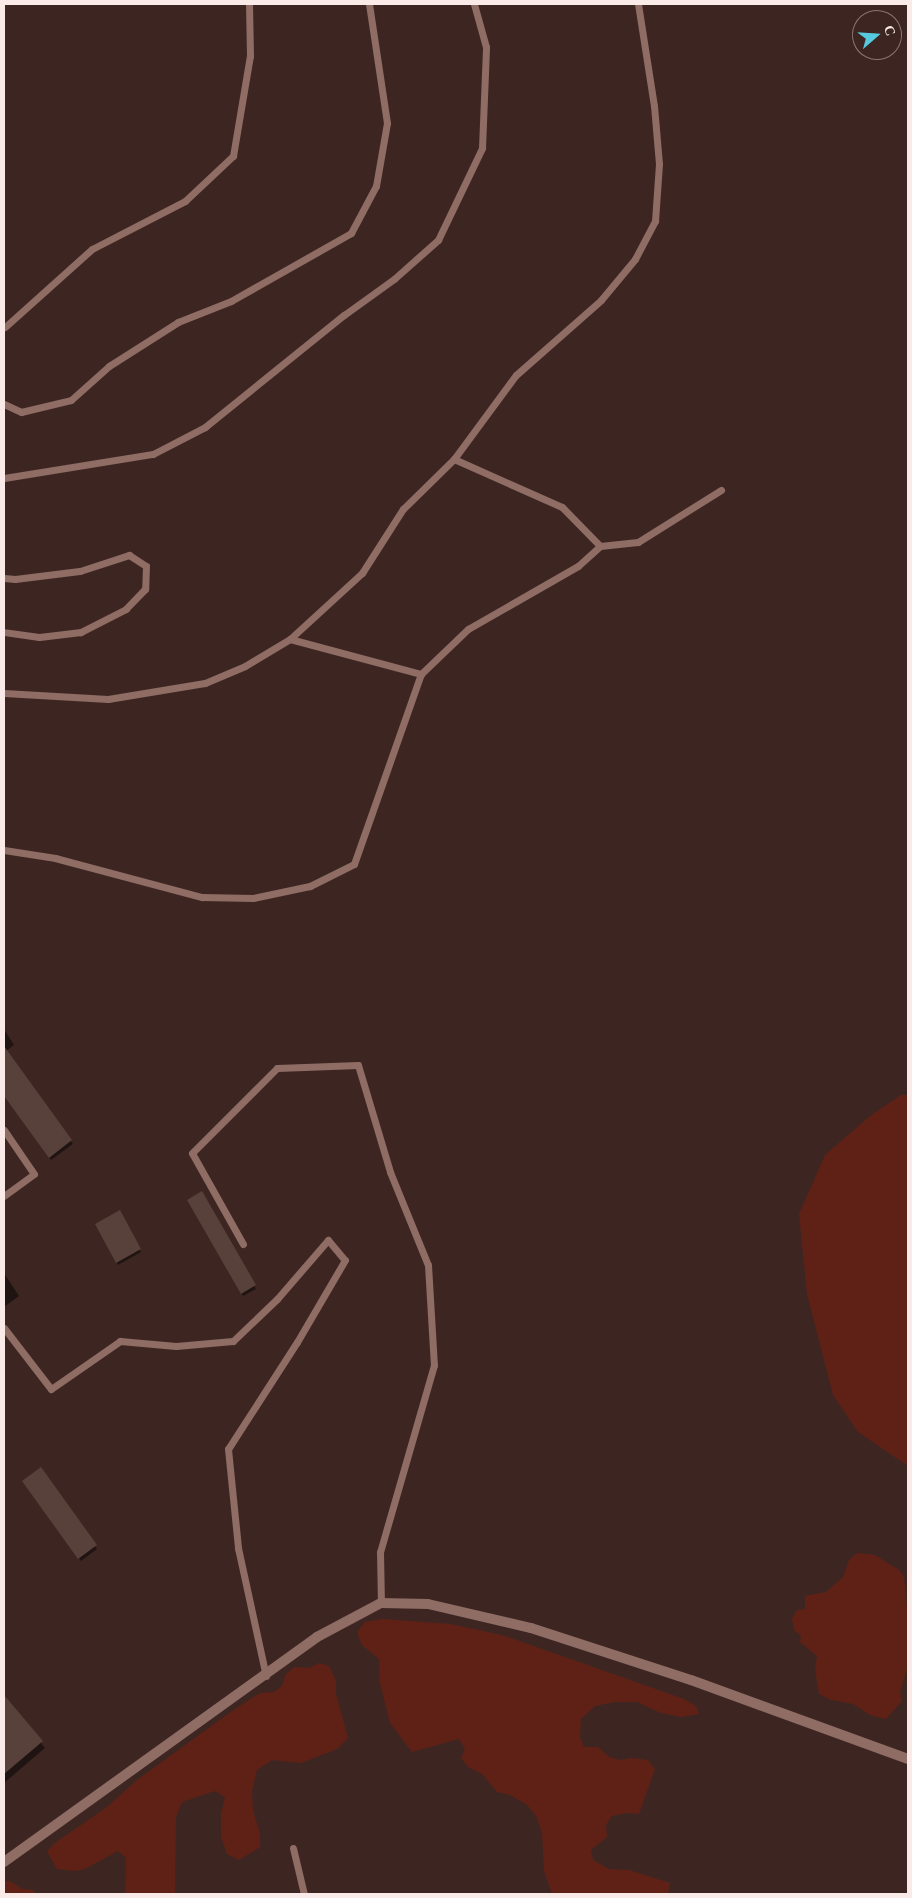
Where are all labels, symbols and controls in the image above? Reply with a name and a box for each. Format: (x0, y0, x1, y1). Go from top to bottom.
north arrow (852, 10, 902, 60)
text: С (881, 23, 899, 38)

